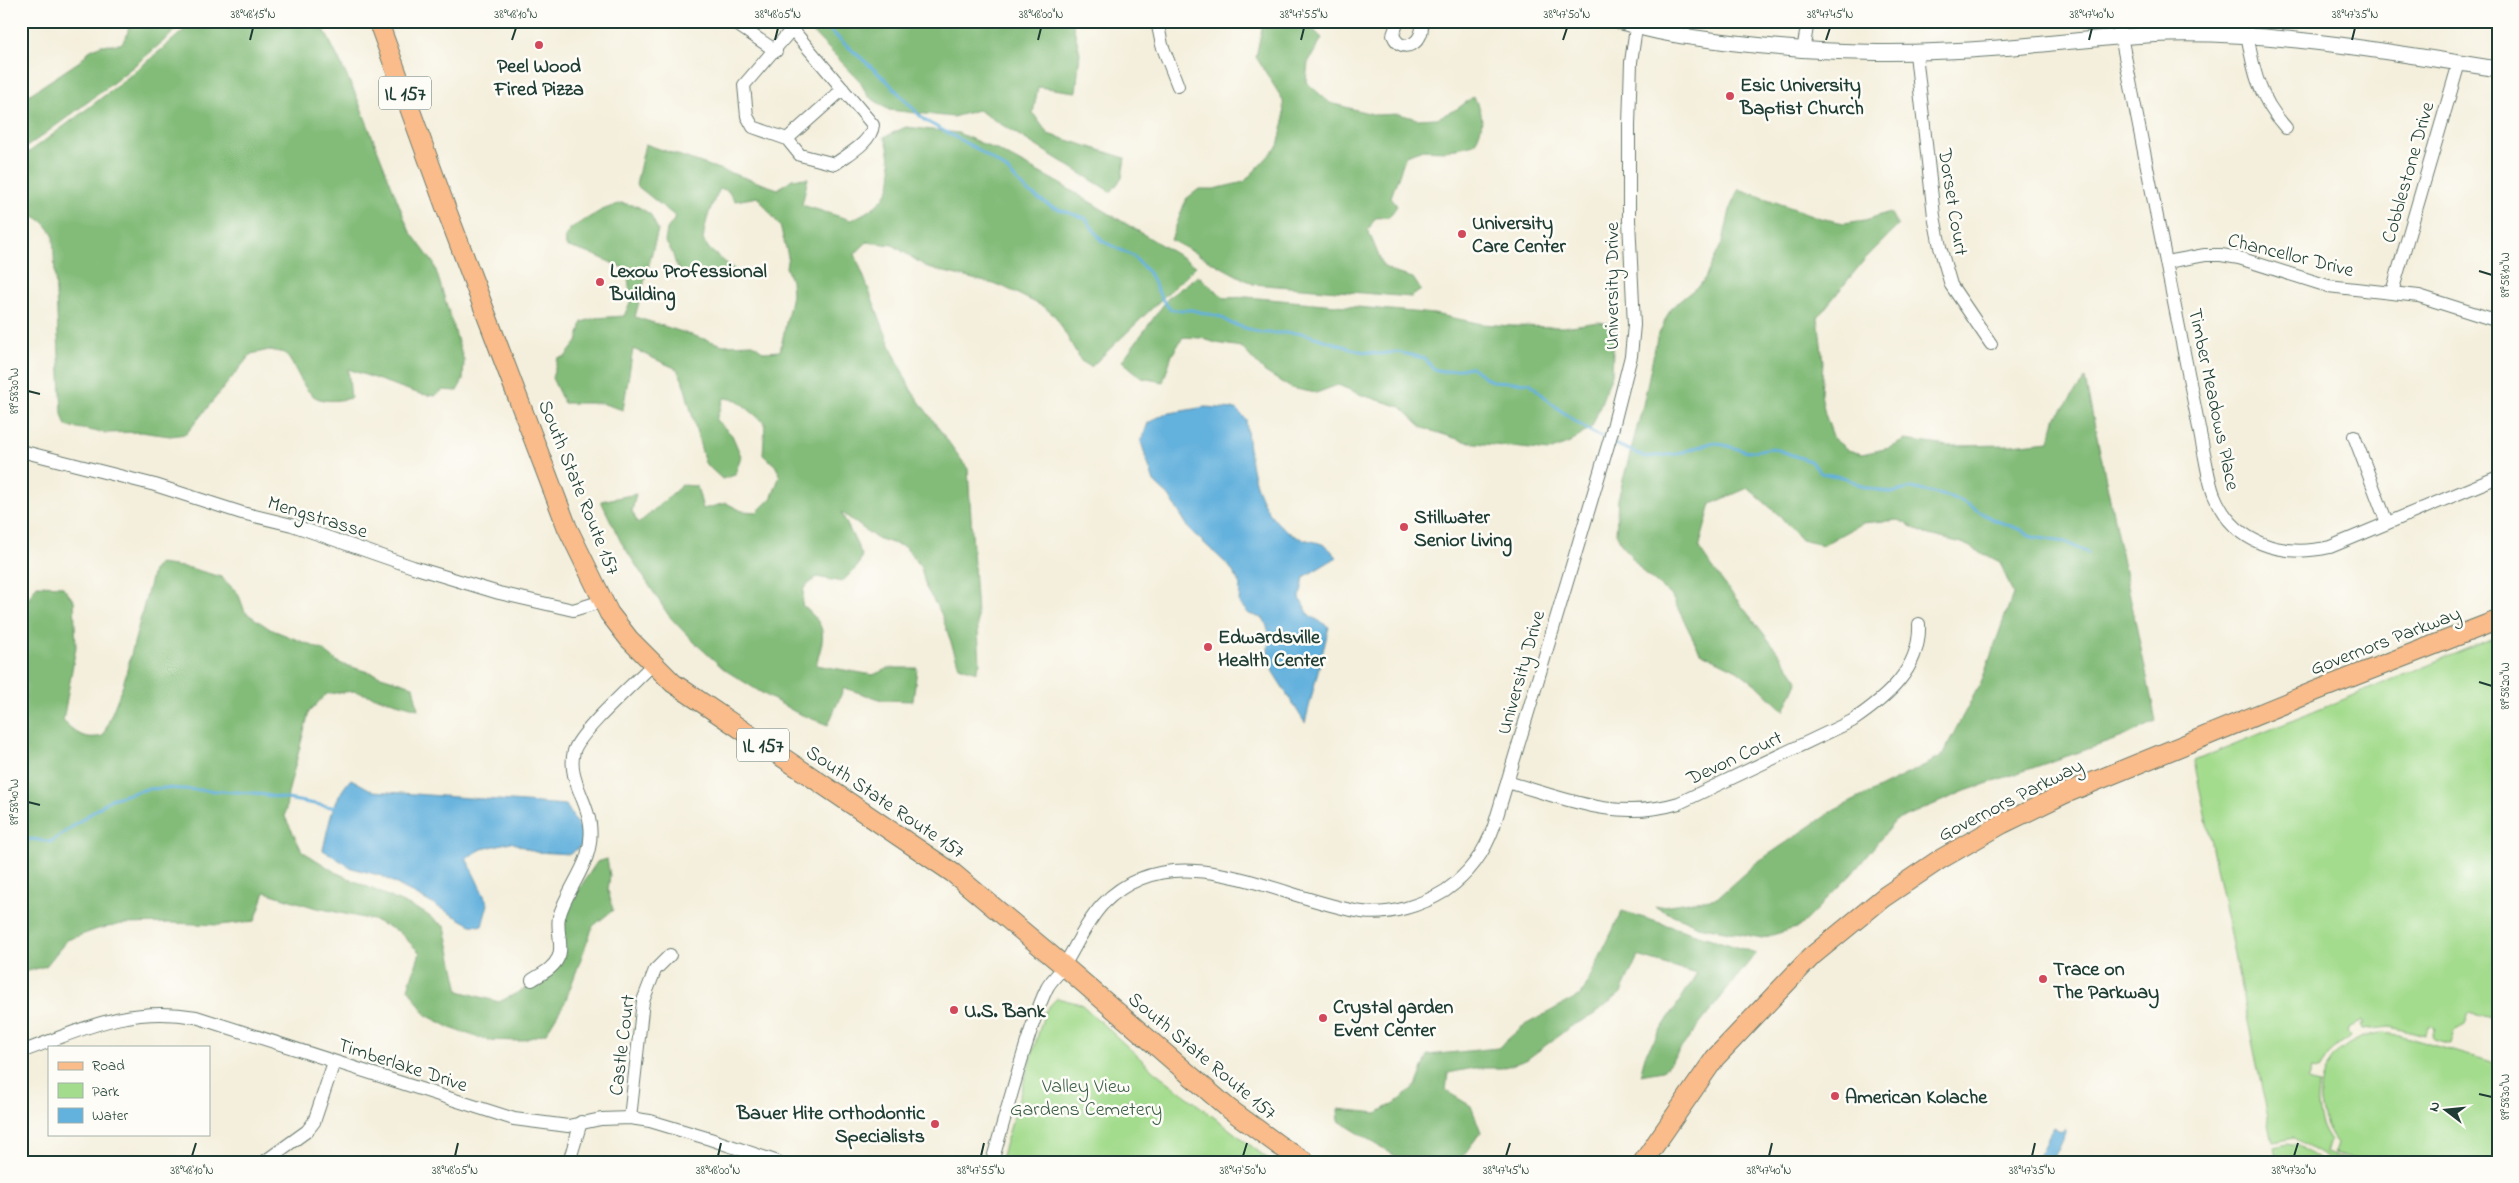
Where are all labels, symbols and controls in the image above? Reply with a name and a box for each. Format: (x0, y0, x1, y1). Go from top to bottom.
text: 38°48'15"N (231, 6, 275, 24)
text: 38°48'10"N (494, 6, 538, 24)
text: 38°48'05"N (755, 6, 801, 24)
text: 38°48'00"N (1019, 6, 1063, 24)
text: 38°47'55"N (1280, 6, 1328, 24)
text: 38°47'50"N (1544, 6, 1590, 24)
text: 38°47'45"N (1807, 6, 1853, 24)
text: 38°47'40"N (2070, 6, 2114, 24)
text: 38°47'35"N (2332, 6, 2378, 24)
marker: Peel Wood Fired Pizza (533, 39, 545, 51)
place label: Peel Wood Fired Pizza (493, 53, 584, 105)
place label: Esic University Baptist Church (1739, 72, 1864, 124)
road number: IL 157 (379, 76, 431, 110)
marker: Esic University Baptist Church (1724, 90, 1736, 102)
street label: Cobblestone Drive (2375, 99, 2443, 247)
street label: Dorset Court (1929, 146, 1974, 258)
place label: University Care Center (1472, 210, 1566, 262)
street label: University Drive (1599, 222, 1628, 350)
street label: Chancellor Drive (2224, 227, 2357, 286)
marker: University Care Center (1456, 228, 1468, 240)
text: 89°58'10"W (2497, 252, 2515, 298)
place label: Lexow Professional Building (609, 258, 767, 311)
marker: Lexow Professional Building (594, 276, 606, 288)
street label: Timber Meadows Place (2179, 306, 2246, 493)
text: 89°58'30"W (6, 368, 24, 414)
street label: South State Route 157 (529, 396, 626, 580)
street label: Mengstrasse (263, 489, 371, 548)
place label: Stillwater Senior Living (1414, 504, 1512, 557)
marker: Stillwater Senior Living (1398, 521, 1410, 533)
street label: Governors Parkway (2306, 600, 2465, 684)
street label: University Drive (1491, 607, 1554, 738)
place label: Edwardsville Health Center (1218, 624, 1326, 676)
marker: Edwardsville Health Center (1202, 641, 1214, 653)
text: 89°58'20"W (2497, 662, 2515, 710)
street label: Devon Court (1682, 724, 1788, 794)
road number: IL 157 (737, 728, 789, 762)
street label: South State Route 157 (799, 739, 970, 867)
street label: Governors Parkway (1934, 752, 2089, 850)
text: 89°58'40"W (6, 779, 24, 825)
place label: Trace on The Parkway (2053, 956, 2159, 1009)
marker: Trace on The Parkway (2037, 973, 2049, 985)
street label: South State Route 157 (1121, 986, 1282, 1128)
street label: Castle Court (603, 993, 644, 1098)
place label: Crystal garden Event Center (1333, 994, 1454, 1046)
place label: U.S. Bank (964, 998, 1047, 1027)
marker: U.S. Bank (948, 1004, 960, 1016)
marker: Crystal garden Event Center (1317, 1012, 1329, 1024)
street label: Timberlake Drive (334, 1032, 471, 1101)
legend (48, 1046, 210, 1136)
text: Road (92, 1055, 125, 1077)
park label: Valley View Gardens Cemetery (1010, 1073, 1162, 1125)
text: 89°58'30"W (2497, 1074, 2515, 1120)
text: Park (92, 1081, 120, 1103)
place label: American Kolache (1845, 1084, 1988, 1113)
north arrow (2422, 1086, 2472, 1136)
marker: American Kolache (1829, 1090, 1841, 1102)
text: N (2424, 1099, 2446, 1114)
place label: Bauer Hite Orthodontic Specialists (736, 1100, 926, 1152)
text: Water (92, 1105, 128, 1127)
marker: Bauer Hite Orthodontic Specialists (929, 1118, 941, 1130)
text: 38°48'10"N (170, 1162, 214, 1180)
text: 38°48'05"N (432, 1162, 478, 1180)
text: 38°48'00"N (696, 1162, 740, 1180)
text: 38°47'55"N (957, 1162, 1005, 1180)
text: 38°47'50"N (1220, 1162, 1266, 1180)
text: 38°47'45"N (1483, 1162, 1529, 1180)
text: 38°47'40"N (1747, 1162, 1791, 1180)
text: 38°47'35"N (2009, 1162, 2055, 1180)
text: 38°47'30"N (2272, 1162, 2316, 1180)

